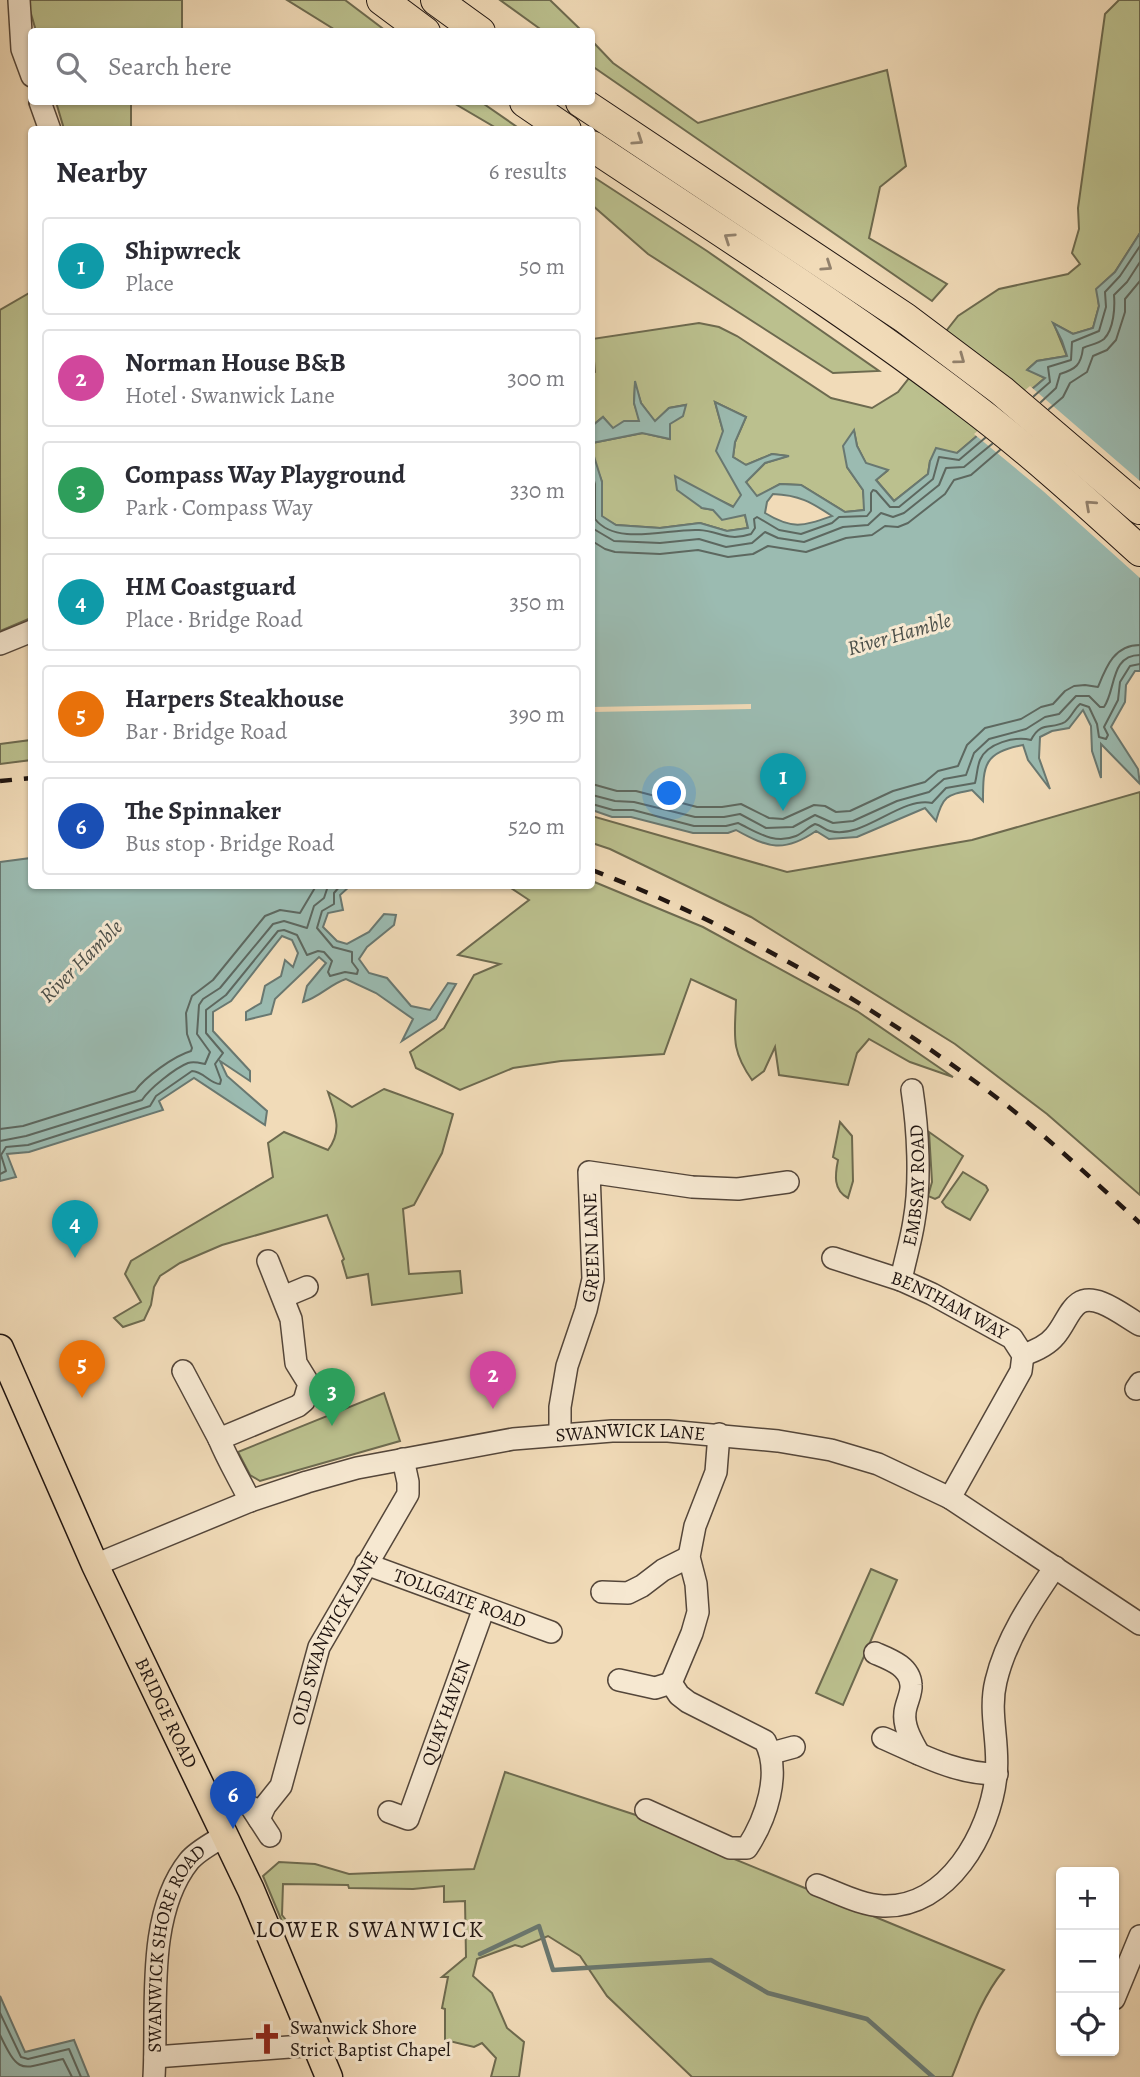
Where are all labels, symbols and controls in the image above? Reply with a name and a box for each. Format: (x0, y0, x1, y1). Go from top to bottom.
search box (28, 28, 595, 105)
icon: search (52, 48, 90, 86)
text: Search here (108, 49, 232, 84)
one-way arrow (630, 132, 643, 144)
text: Nearby (56, 152, 147, 192)
text: 6 results (489, 156, 567, 187)
text: Shipwreck (125, 233, 240, 268)
one-way arrow (724, 233, 737, 246)
text: 1 (77, 251, 85, 282)
text: 50 m (519, 251, 565, 282)
one-way arrow (819, 258, 832, 271)
text: Place (125, 268, 174, 299)
text: Norman House B&B (125, 345, 346, 380)
one-way arrow (952, 351, 965, 363)
text: 2 (75, 363, 87, 394)
text: 300 m (507, 363, 565, 394)
text: Hotel · Swanwick Lane (125, 380, 335, 411)
text: Compass Way Playground (125, 457, 406, 492)
text: 3 (76, 475, 86, 506)
text: 330 m (510, 475, 565, 506)
text: Park · Compass Way (125, 492, 312, 523)
one-way arrow (1085, 501, 1098, 513)
text: HM Coastguard (125, 569, 296, 604)
text: 4 (76, 587, 86, 618)
text: 350 m (510, 587, 565, 618)
text: Place · Bridge Road (125, 604, 303, 635)
water label: River Hamble (844, 606, 955, 662)
text: Harpers Steakhouse (125, 681, 344, 716)
text: 5 (76, 699, 86, 730)
text: 390 m (509, 699, 565, 730)
text: Bar · Bridge Road (125, 716, 287, 747)
pin: 1 (760, 753, 806, 811)
your location (652, 776, 686, 810)
text: The Spinnaker (125, 793, 281, 828)
text: 6 (76, 811, 86, 842)
text: 520 m (508, 811, 565, 842)
text: Bus stop · Bridge Road (125, 828, 334, 859)
water label: River Hamble (33, 913, 129, 1009)
street label: EMBSAY ROAD (896, 1124, 931, 1249)
street label: GREEN LANE (575, 1192, 606, 1305)
pin: 4 (52, 1200, 98, 1258)
street label: BENTHAM WAY (888, 1265, 1013, 1347)
pin: 5 (59, 1340, 105, 1398)
pin: 2 (470, 1351, 516, 1409)
pin: 3 (309, 1368, 355, 1426)
street label: SWANWICK LANE (554, 1418, 706, 1449)
street label: OLD SWANWICK LANE (285, 1546, 385, 1728)
street label: TOLLGATE ROAD (390, 1562, 530, 1635)
street label: BRIDGE ROAD (128, 1653, 204, 1773)
street label: QUAY HAVEN (415, 1656, 477, 1770)
pin: 6 (210, 1771, 256, 1829)
street label: SWANWICK SHORE ROAD (142, 1838, 211, 2053)
map controls (1056, 1867, 1119, 2056)
button: + (1056, 1867, 1119, 1930)
district label: LOWER SWANWICK (255, 1914, 485, 1945)
button: − (1056, 1930, 1119, 1993)
button: locate (1056, 1993, 1119, 2056)
place label: Swanwick Shore Strict Baptist Chapel (290, 2015, 451, 2063)
church icon: Swanwick Shore Strict Baptist Chapel (250, 2022, 284, 2056)

